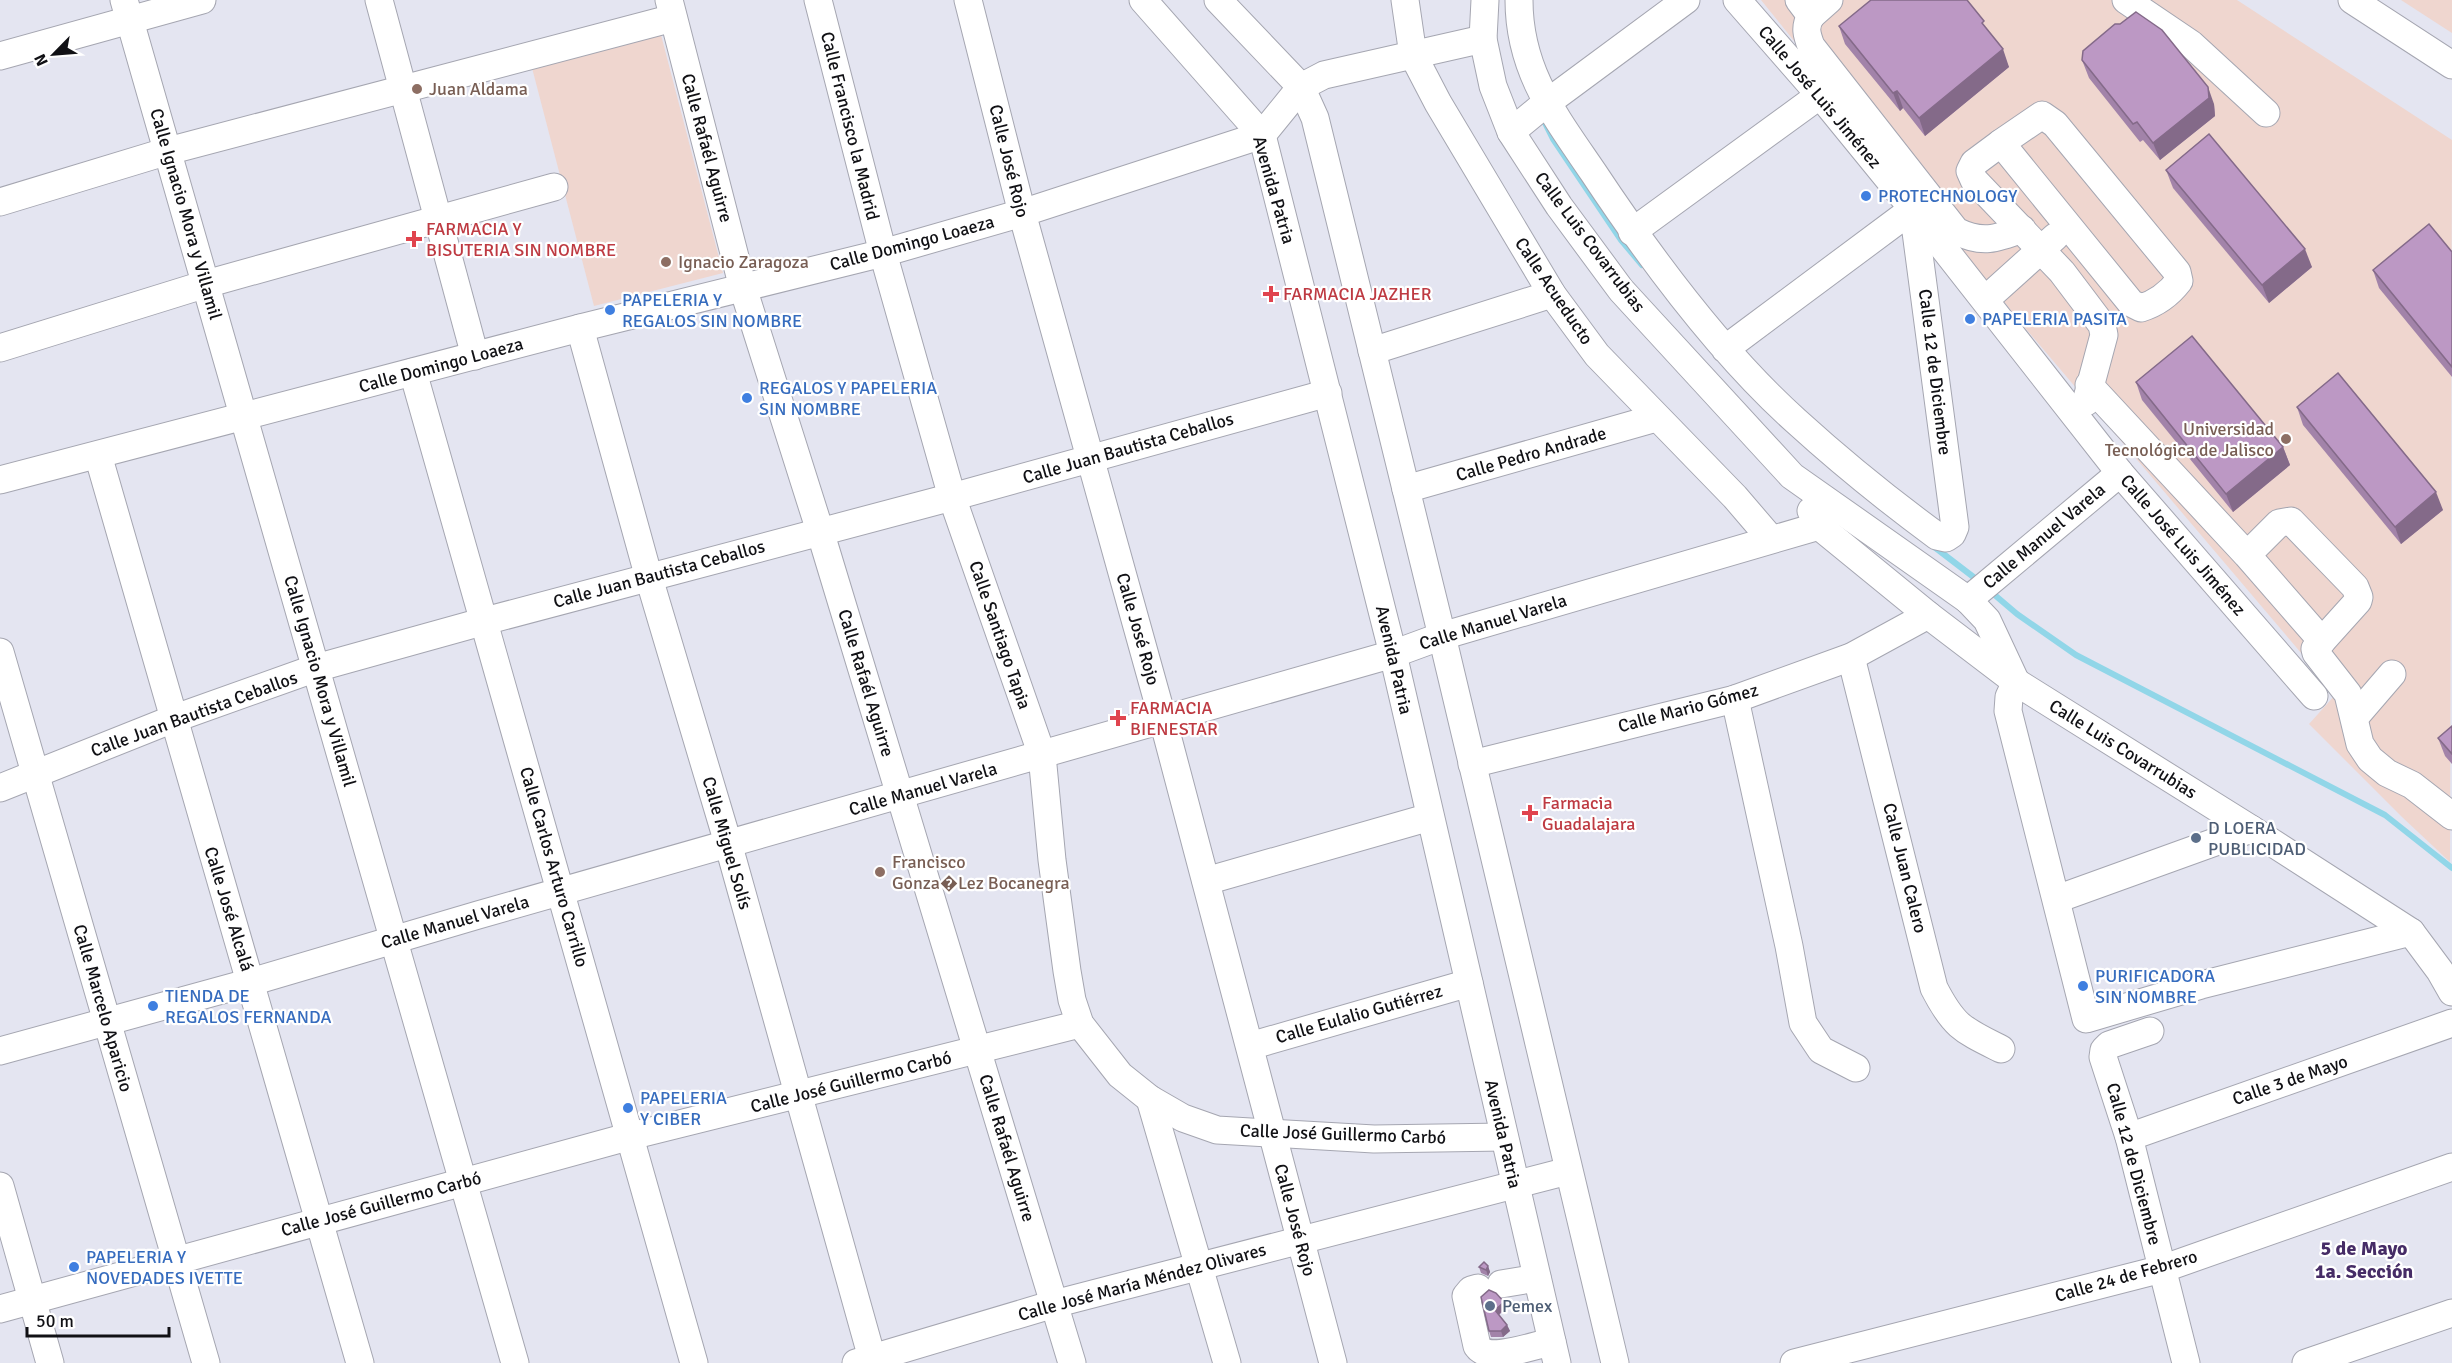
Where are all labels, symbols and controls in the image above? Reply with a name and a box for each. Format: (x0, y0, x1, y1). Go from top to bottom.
street label: Calle José Luis Jiménez (1754, 21, 1886, 173)
north arrow (24, 24, 84, 84)
street label: Calle Francisco la Madrid (816, 29, 884, 223)
text: N (30, 51, 53, 69)
street label: Calle Rafaél Aguirre (677, 71, 737, 225)
place label: Juan Aldama (429, 78, 528, 100)
marker: Juan Aldama (410, 82, 424, 96)
street label: Calle José Rojo (984, 102, 1034, 220)
street label: Calle Ignacio Mora y Villamil (145, 106, 227, 322)
street label: Avenida Patria (1248, 134, 1300, 246)
street label: Calle Luis Covarrubias (1530, 167, 1650, 317)
place label: PROTECHNOLOGY (1878, 185, 2017, 207)
marker: PROTECHNOLOGY (1859, 189, 1873, 203)
street label: Calle Domingo Loaeza (827, 210, 997, 276)
place label: FARMACIA Y BISUTERIA SIN NOMBRE (426, 218, 616, 261)
marker: FARMACIA Y BISUTERIA SIN NOMBRE (407, 232, 421, 246)
street label: Calle Acueducto (1510, 233, 1598, 349)
place label: Ignacio Zaragoza (678, 251, 809, 273)
marker: Ignacio Zaragoza (659, 255, 673, 269)
place label: FARMACIA JAZHER (1283, 283, 1432, 305)
marker: FARMACIA JAZHER (1264, 287, 1278, 301)
street label: Calle 12 de Diciembre (1914, 288, 1956, 456)
place label: PAPELERIA Y REGALOS SIN NOMBRE (622, 289, 802, 332)
marker: PAPELERIA Y REGALOS SIN NOMBRE (603, 303, 617, 317)
place label: PAPELERIA PASITA (1982, 308, 2127, 330)
marker: PAPELERIA PASITA (1963, 312, 1977, 326)
street label: Calle Domingo Loaeza (356, 332, 526, 398)
place label: REGALOS Y PAPELERIA SIN NOMBRE (759, 377, 937, 420)
marker: REGALOS Y PAPELERIA SIN NOMBRE (740, 391, 754, 405)
street label: Calle Juan Bautista Ceballos (1020, 407, 1236, 489)
place label: Universidad Tecnológica de Jalisco (2105, 418, 2274, 461)
street label: Calle Pedro Andrade (1453, 422, 1609, 486)
marker: Universidad Tecnológica de Jalisco (2279, 432, 2293, 446)
street label: Calle José Luis Jiménez (2116, 470, 2250, 620)
street label: Calle Manuel Varela (1978, 478, 2110, 594)
street label: Calle Juan Bautista Ceballos (551, 535, 767, 613)
street label: Calle Santiago Tapia (964, 558, 1036, 712)
street label: Calle José Rojo (1111, 570, 1165, 688)
street label: Calle Ignacio Mora y Villamil (279, 573, 361, 789)
street label: Calle Manuel Varela (1417, 589, 1569, 655)
street label: Avenida Patria (1371, 603, 1417, 717)
street label: Calle Rafaél Aguirre (833, 607, 899, 759)
street label: Calle Juan Bautista Ceballos (88, 666, 300, 762)
street label: Calle Mario Gómez (1616, 679, 1760, 737)
street label: Calle Luis Covarrubias (2045, 695, 2201, 803)
place label: FARMACIA BIENESTAR (1130, 697, 1218, 740)
marker: FARMACIA BIENESTAR (1111, 711, 1125, 725)
street label: Calle Manuel Varela (846, 757, 1000, 821)
street label: Calle Carlos Arturo Carrillo (515, 764, 593, 970)
street label: Calle Miguel Solís (697, 774, 757, 912)
place label: Farmacia Guadalajara (1542, 792, 1635, 835)
street label: Calle Juan Calero (1878, 801, 1932, 935)
marker: Farmacia Guadalajara (1523, 806, 1537, 820)
place label: D LOERA PUBLICIDAD (2208, 817, 2306, 860)
marker: D LOERA PUBLICIDAD (2189, 831, 2203, 845)
street label: Calle José Alcalá (200, 844, 258, 974)
place label: Francisco Gonza�Lez Bocanegra (892, 851, 1070, 894)
marker: Francisco Gonza�Lez Bocanegra (873, 865, 887, 879)
street label: Calle Manuel Varela (378, 890, 532, 954)
street label: Calle Marcelo Aparicio (69, 922, 137, 1094)
place label: PURIFICADORA SIN NOMBRE (2095, 965, 2215, 1008)
marker: PURIFICADORA SIN NOMBRE (2076, 979, 2090, 993)
street label: Calle Eulalio Gutiérrez (1273, 980, 1445, 1048)
place label: TIENDA DE REGALOS FERNANDA (165, 985, 331, 1028)
marker: TIENDA DE REGALOS FERNANDA (146, 999, 160, 1013)
street label: Calle José Guillermo Carbó (748, 1046, 954, 1118)
street label: Calle 3 de Mayo (2230, 1050, 2350, 1110)
street label: Calle Rafaél Aguirre (974, 1072, 1040, 1224)
street label: Avenida Patria (1480, 1077, 1526, 1191)
street label: Calle 12 de Diciembre (2102, 1080, 2166, 1248)
place label: PAPELERIA Y CIBER (640, 1087, 727, 1130)
marker: PAPELERIA Y CIBER (621, 1101, 635, 1115)
street label: Calle José Guillermo Carbó (1239, 1119, 1447, 1149)
street label: Calle José Rojo (1269, 1161, 1321, 1279)
street label: Calle José Guillermo Carbó (278, 1167, 484, 1241)
district label: 5 de Mayo 1a. Sección (2315, 1236, 2413, 1284)
street label: Calle José María Méndez Olivares (1016, 1238, 1269, 1326)
street label: Calle 24 de Febrero (2052, 1245, 2200, 1307)
place label: PAPELERIA Y NOVEDADES IVETTE (86, 1246, 243, 1289)
marker: PAPELERIA Y NOVEDADES IVETTE (67, 1260, 81, 1274)
place label: Pemex (1502, 1295, 1553, 1317)
marker: Pemex (1483, 1299, 1497, 1313)
scale bar (27, 1300, 170, 1338)
text: 50 m (36, 1310, 74, 1332)

